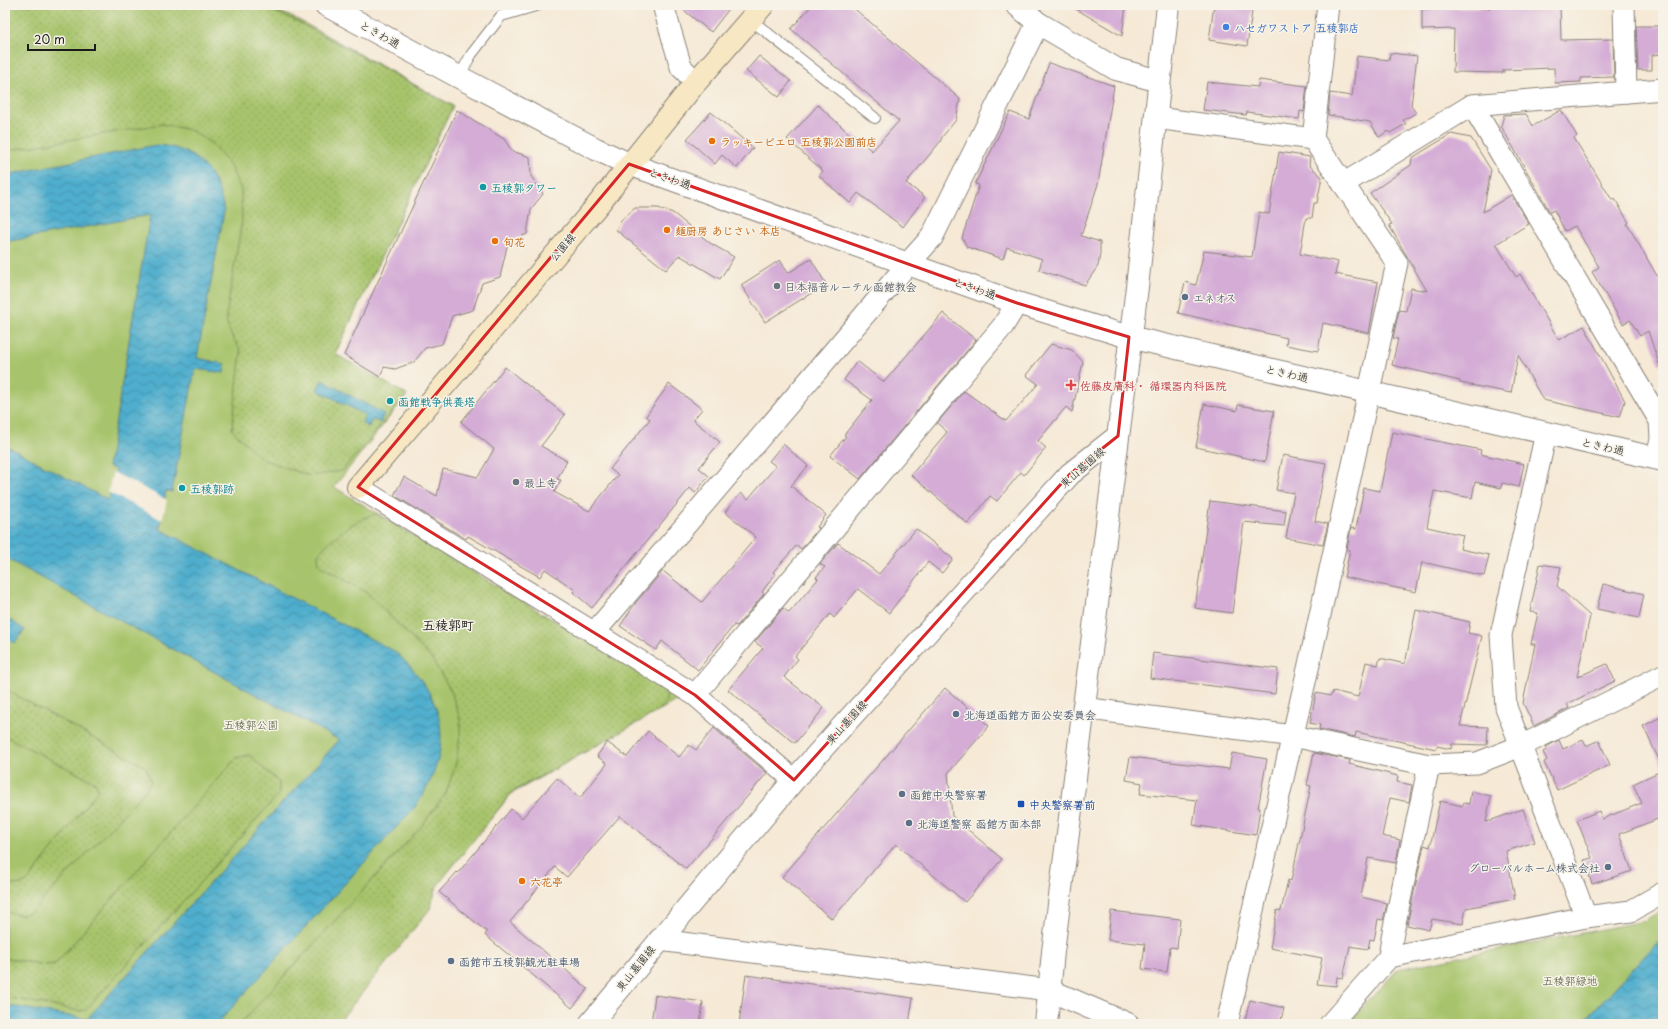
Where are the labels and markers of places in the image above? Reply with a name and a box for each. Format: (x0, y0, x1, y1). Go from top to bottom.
place label: ハセガワストア 五稜郭店 (1234, 19, 1359, 36)
marker: ハセガワストア 五稜郭店 (1221, 22, 1231, 32)
place label: ラッキーピエロ 五稜郭公園前店 (720, 133, 877, 150)
marker: ラッキーピエロ 五稜郭公園前店 (707, 136, 717, 146)
place label: 五稜郭タワー (491, 179, 557, 196)
marker: 五稜郭タワー (478, 182, 488, 192)
place label: 麺厨房 あじさい 本店 (675, 222, 781, 239)
marker: 麺厨房 あじさい 本店 (662, 225, 672, 235)
place label: 旬花 (503, 233, 525, 250)
marker: 旬花 (490, 236, 500, 246)
place label: 日本福音ルーテル函館教会 (785, 278, 917, 295)
marker: 日本福音ルーテル函館教会 (772, 281, 782, 291)
place label: エネオス (1193, 289, 1236, 306)
marker: エネオス (1180, 292, 1190, 302)
place label: 佐藤皮膚科・ 循環器内科医院 (1080, 377, 1227, 394)
marker: 佐藤皮膚科・ 循環器内科医院 (1065, 379, 1077, 391)
place label: 函館戦争供養塔 (398, 393, 475, 410)
marker: 函館戦争供養塔 (385, 396, 395, 406)
place label: 最上寺 (524, 474, 557, 491)
marker: 最上寺 (511, 477, 521, 487)
place label: 五稜郭跡 (190, 480, 234, 497)
marker: 五稜郭跡 (177, 483, 187, 493)
place label: 北海道函館方面公安委員会 (964, 706, 1096, 723)
marker: 北海道函館方面公安委員会 (951, 709, 961, 719)
place label: 函館中央警察署 (910, 786, 987, 803)
marker: 函館中央警察署 (897, 789, 907, 799)
place label: 中央警察署前 (1029, 796, 1095, 813)
marker: 中央警察署前 (1016, 799, 1026, 809)
place label: 北海道警察 函館方面本部 (917, 815, 1042, 832)
marker: 北海道警察 函館方面本部 (904, 818, 914, 828)
place label: グローバルホーム株式会社 (1468, 859, 1600, 876)
marker: グローバルホーム株式会社 (1603, 862, 1613, 872)
place label: 六花亭 (530, 873, 563, 890)
marker: 六花亭 (517, 876, 527, 886)
place label: 函館市五稜郭観光駐車場 (459, 953, 580, 970)
marker: 函館市五稜郭観光駐車場 (446, 956, 456, 966)

